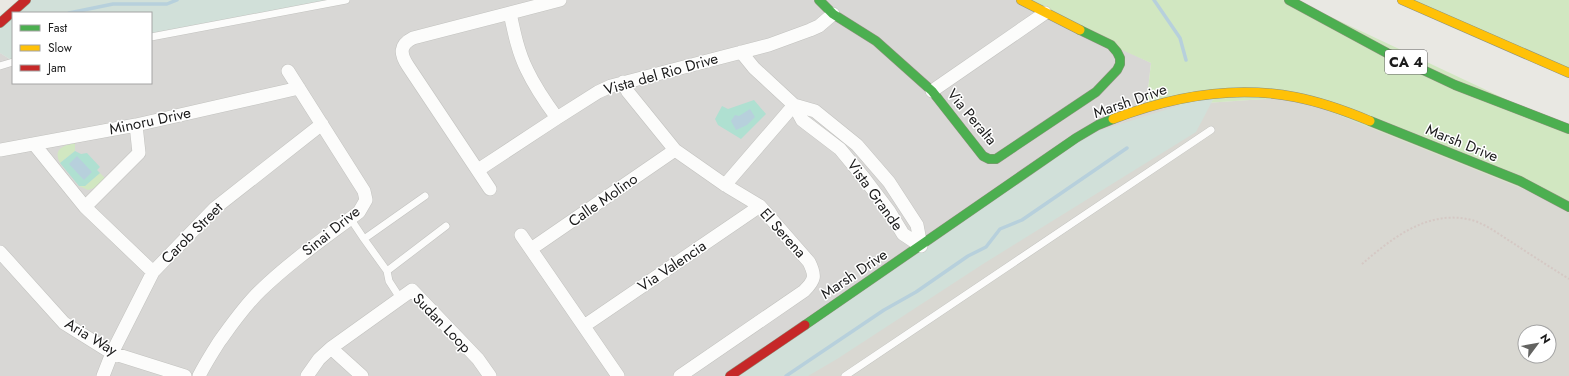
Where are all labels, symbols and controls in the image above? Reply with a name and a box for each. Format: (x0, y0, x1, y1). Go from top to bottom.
legend (12, 12, 152, 84)
text: Fast (48, 19, 67, 37)
text: Slow (48, 39, 73, 57)
street label: Vista del Rio Drive (601, 47, 721, 101)
road number: CA 4 (1385, 50, 1427, 74)
text: Jam (46, 59, 66, 77)
street label: Marsh Drive (1090, 78, 1170, 124)
street label: Via Peralta (942, 84, 1002, 150)
street label: Minoru Drive (107, 102, 193, 140)
street label: Marsh Drive (1423, 119, 1502, 168)
street label: Vista Grande (842, 155, 909, 235)
street label: Calle Molino (564, 168, 642, 232)
street label: Carob Street (156, 197, 228, 269)
street label: Sinai Drive (297, 201, 365, 261)
street label: El Serena (755, 203, 811, 263)
street label: Via Valencia (633, 235, 711, 297)
street label: Marsh Drive (816, 243, 892, 304)
street label: Sudan Loop (408, 288, 477, 358)
street label: Aria Way (61, 313, 122, 362)
north arrow (1517, 324, 1557, 364)
text: N (1536, 331, 1555, 347)

